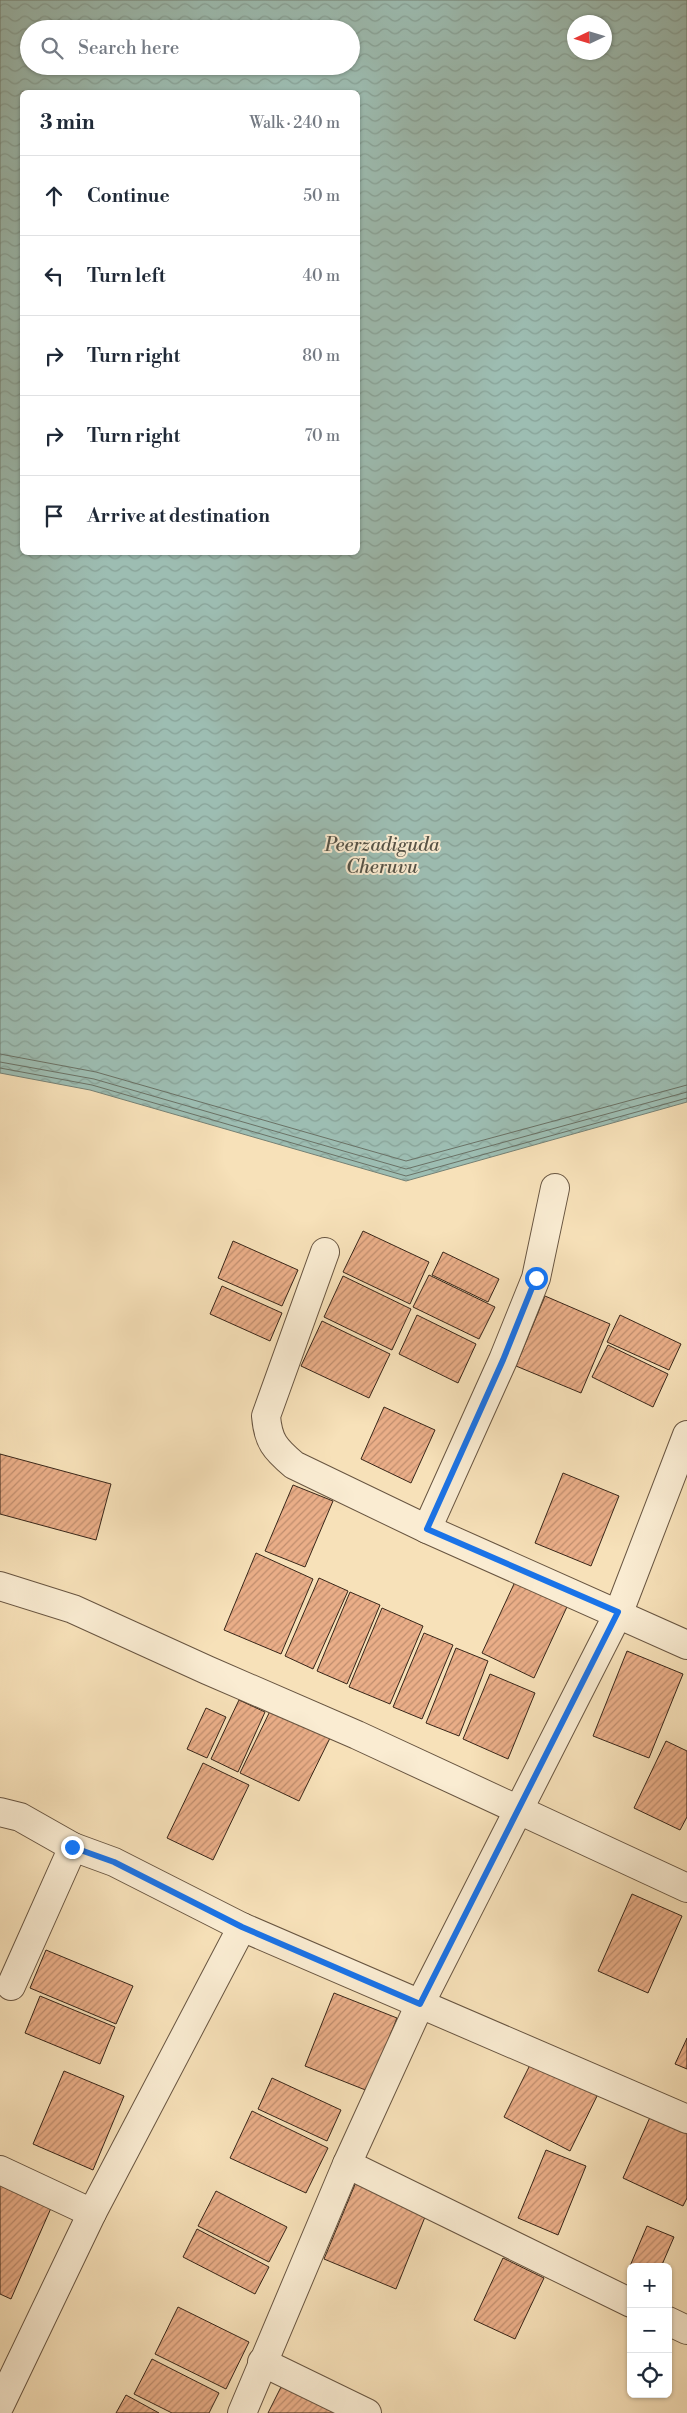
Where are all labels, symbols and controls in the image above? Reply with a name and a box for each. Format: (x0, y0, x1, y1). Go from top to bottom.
north arrow (567, 15, 612, 60)
search box (20, 20, 360, 75)
icon: search (38, 34, 66, 62)
text: Search here (78, 36, 179, 60)
text: 3 min (40, 110, 95, 136)
text: Walk · 240 m (249, 113, 340, 133)
icon: ahead (40, 182, 68, 210)
text: Continue (87, 184, 170, 208)
text: 50 m (303, 186, 340, 206)
icon: left (40, 262, 68, 290)
text: Turn left (87, 264, 166, 288)
text: 40 m (303, 266, 340, 286)
icon: right (40, 342, 68, 370)
text: Turn right (87, 344, 180, 368)
text: 80 m (302, 346, 340, 366)
icon: right (40, 422, 68, 450)
text: Turn right (87, 424, 180, 448)
text: 70 m (304, 426, 340, 446)
icon: arrive (40, 502, 68, 530)
text: Arrive at destination (87, 504, 270, 528)
water label: Peerzadiguda Cheruvu (324, 833, 440, 879)
route start (525, 1267, 548, 1290)
route end (61, 1836, 84, 1859)
map controls (627, 2263, 672, 2398)
button: + (627, 2263, 672, 2308)
button: − (627, 2308, 672, 2353)
button: locate (627, 2353, 672, 2398)

